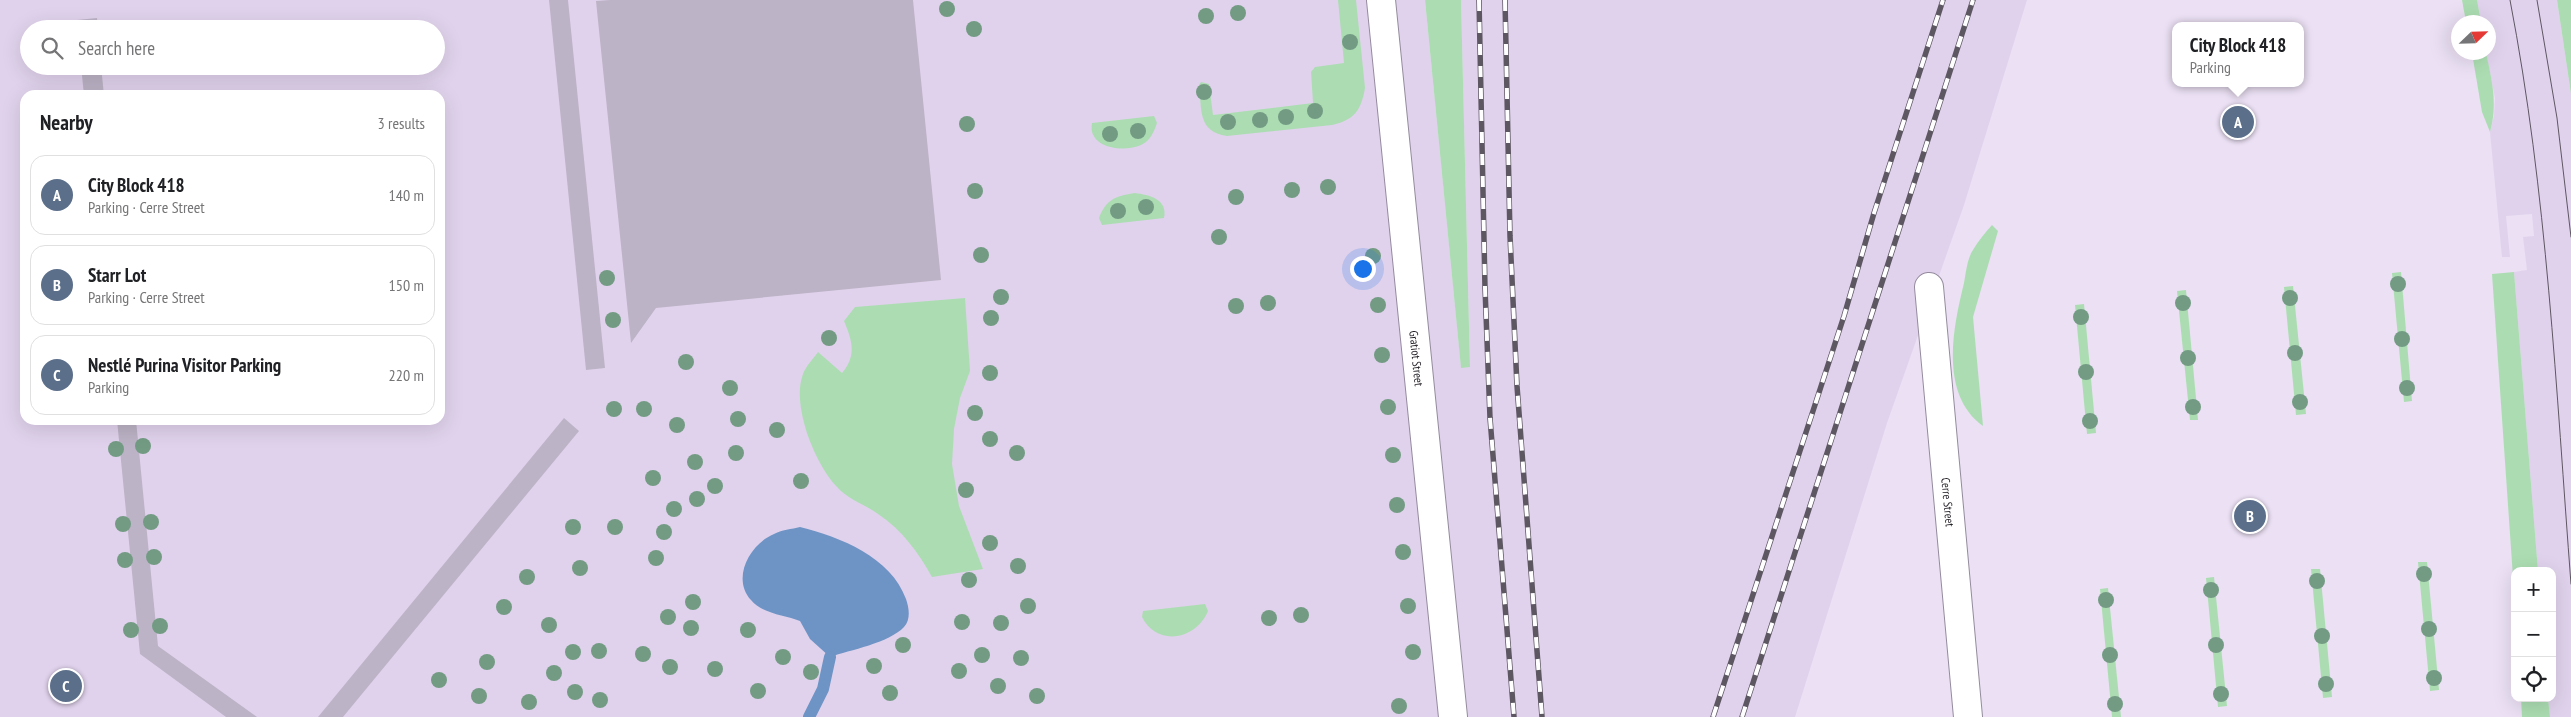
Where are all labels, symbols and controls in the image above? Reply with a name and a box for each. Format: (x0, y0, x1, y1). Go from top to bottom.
north arrow (2451, 15, 2496, 60)
search box (20, 20, 445, 75)
popup (2172, 22, 2304, 87)
text: City Block 418 (2190, 33, 2286, 57)
icon: search (38, 34, 66, 62)
text: Search here (78, 36, 155, 60)
text: Parking (2190, 57, 2231, 77)
pin: A (2222, 103, 2254, 141)
text: Nearby (40, 109, 93, 136)
text: 3 results (378, 113, 425, 133)
text: City Block 418 (88, 173, 185, 197)
text: A (53, 185, 61, 205)
text: 140 m (389, 185, 424, 205)
text: Parking · Cerre Street (88, 197, 205, 217)
your location (1350, 256, 1376, 282)
text: Starr Lot (88, 263, 146, 287)
text: B (53, 275, 61, 295)
text: 150 m (389, 275, 424, 295)
text: Parking · Cerre Street (88, 287, 205, 307)
street label: Gratiot Street (1407, 330, 1427, 387)
text: Nestlé Purina Visitor Parking (88, 353, 281, 377)
text: C (53, 365, 61, 385)
text: 220 m (389, 365, 424, 385)
text: Parking (88, 377, 129, 397)
street label: Cerre Street (1939, 477, 1958, 528)
pin: B (2234, 497, 2266, 535)
map controls (2511, 567, 2556, 702)
button: + (2511, 567, 2556, 612)
button: − (2511, 612, 2556, 657)
button: locate (2511, 657, 2556, 702)
pin: C (50, 667, 82, 705)

